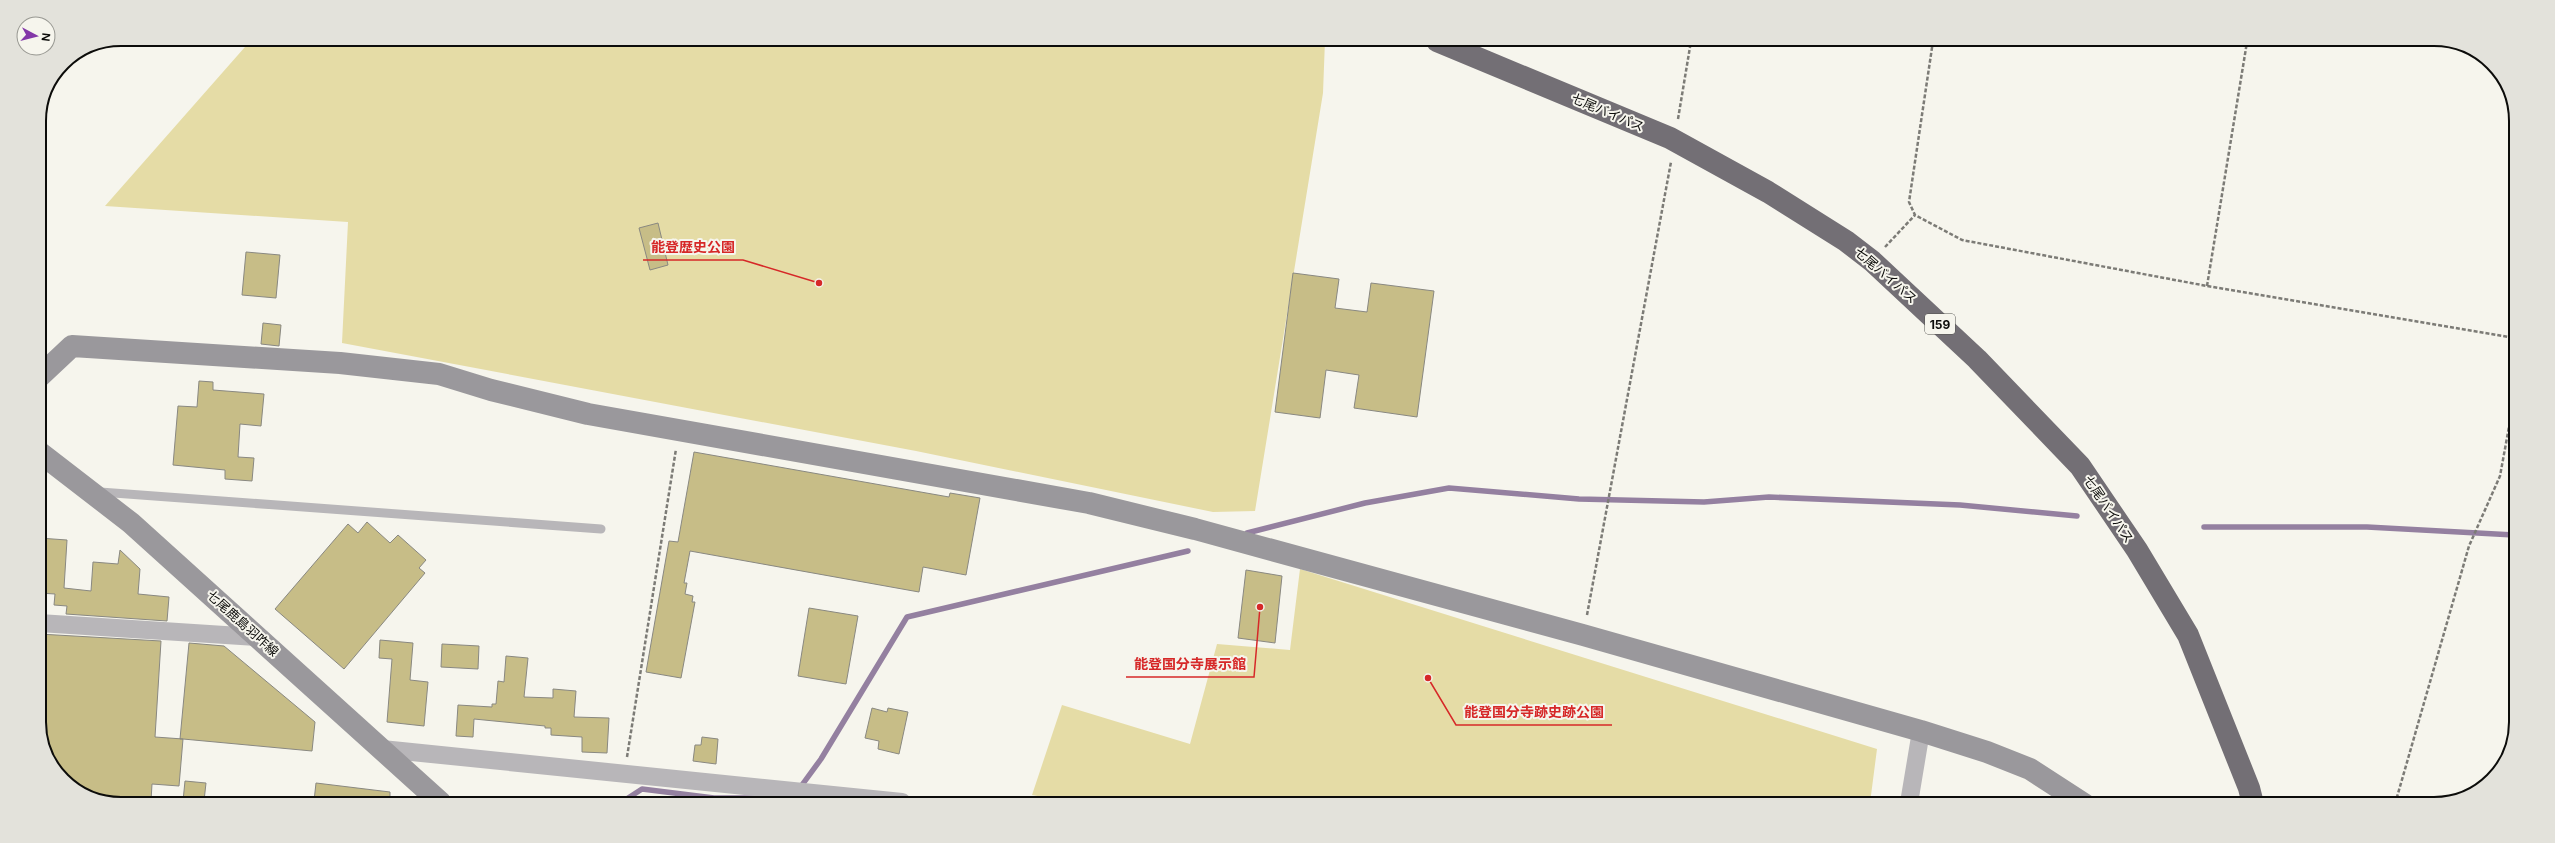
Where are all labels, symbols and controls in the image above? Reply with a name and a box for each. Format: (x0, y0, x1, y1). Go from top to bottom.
north arrow (16, 16, 56, 56)
text: N (38, 32, 53, 42)
street label: 七尾バイパス (1569, 89, 1647, 135)
callout: 能登歴史公園 (643, 234, 743, 260)
text: 能登歴史公園 (651, 238, 735, 255)
street label: 七尾バイパス (1851, 243, 1921, 307)
road number: 159 (1925, 314, 1955, 334)
street label: 七尾バイパス (2081, 472, 2137, 546)
street label: 七尾鹿島羽咋線 (204, 587, 282, 659)
callout: 能登国分寺展示館 (1126, 651, 1254, 677)
text: 能登国分寺展示館 (1134, 655, 1246, 672)
callout: 能登国分寺跡史跡公園 (1456, 699, 1612, 725)
text: 能登国分寺跡史跡公園 (1464, 703, 1604, 720)

